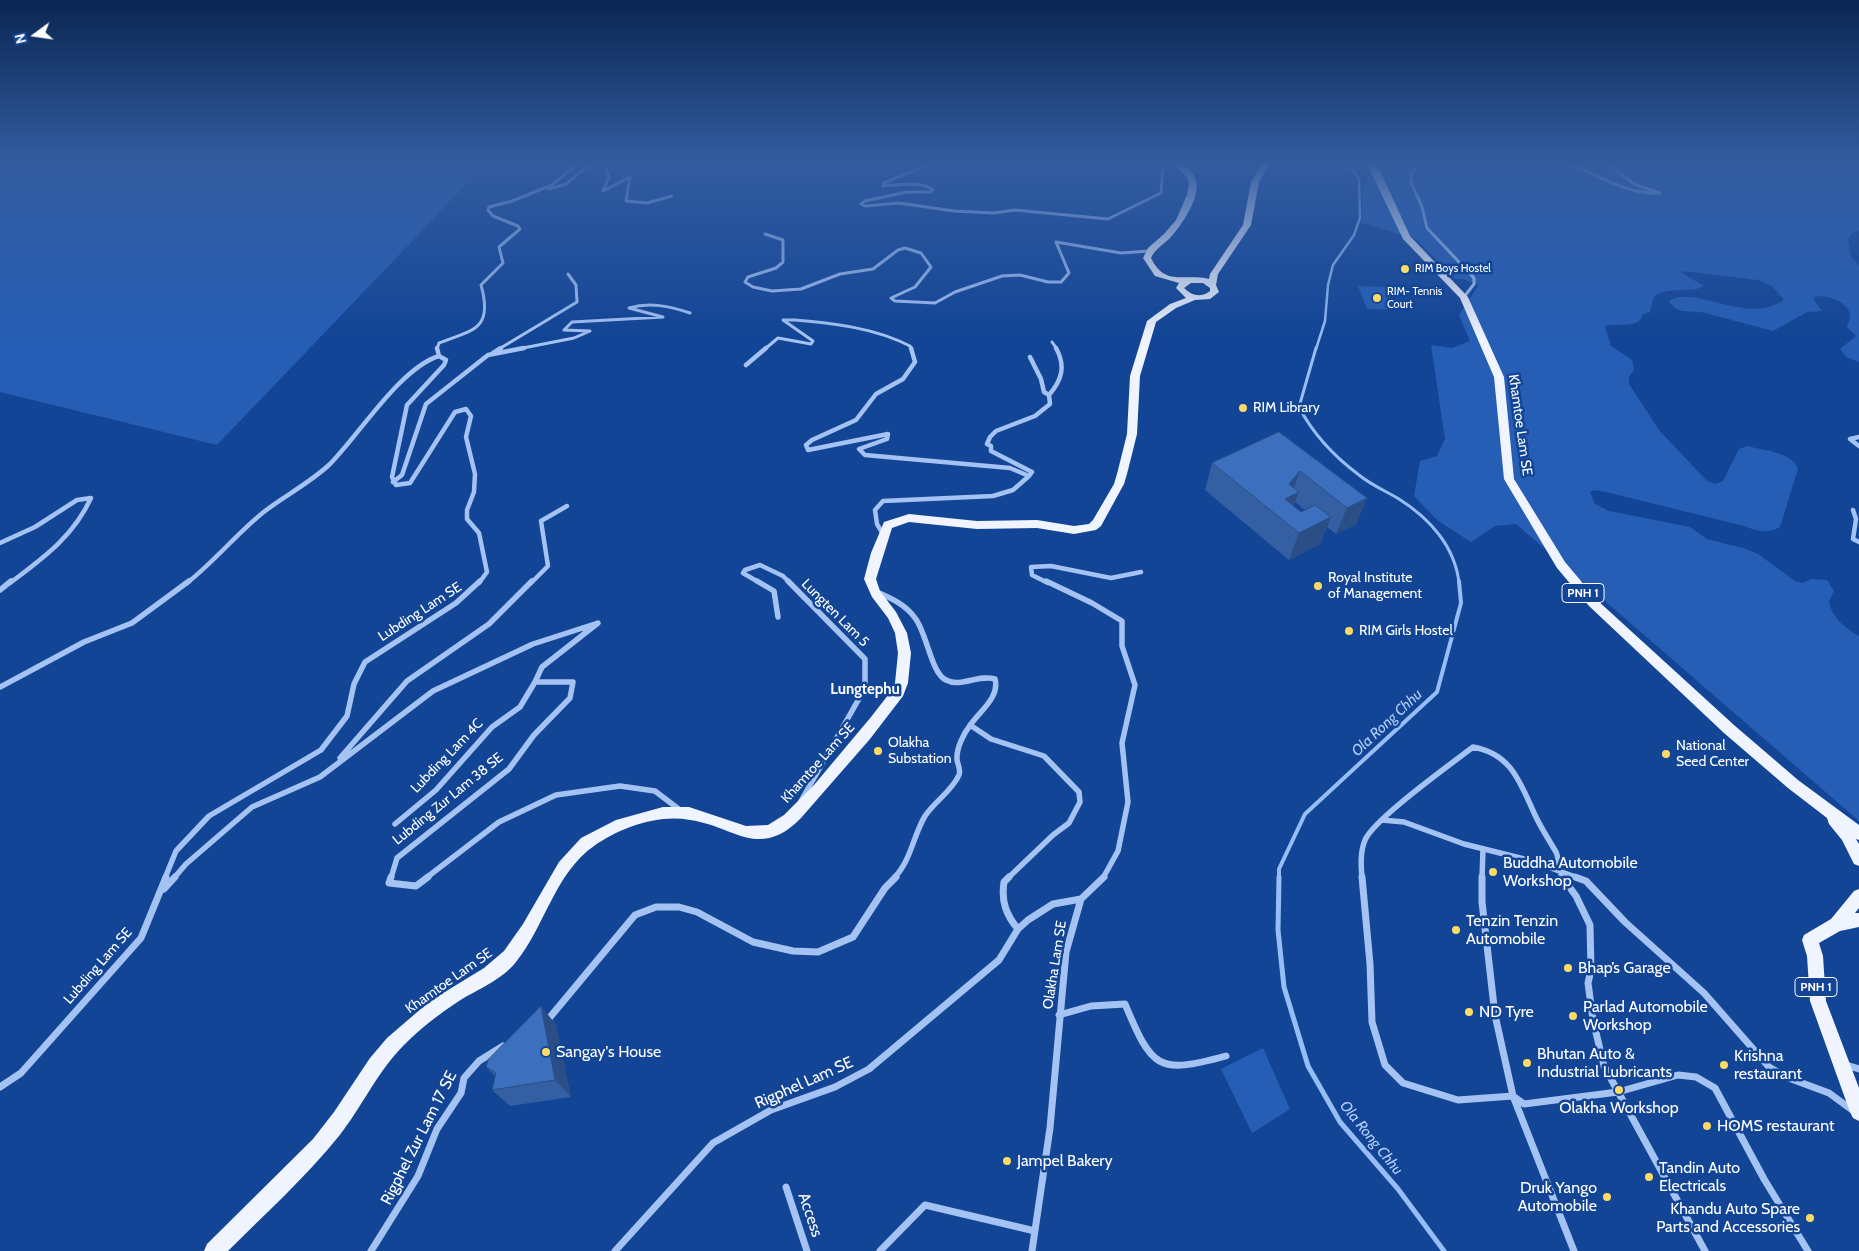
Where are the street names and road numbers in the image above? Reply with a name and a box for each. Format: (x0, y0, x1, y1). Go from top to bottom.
street label: Khamtoe Lam SE (1505, 373, 1535, 477)
street label: Lungten Lam 5 (798, 576, 872, 650)
street label: Lubding Lam SE (375, 579, 465, 645)
road number: PNH 1 (1562, 584, 1604, 602)
street label: Lubding Lam 4C (407, 715, 487, 797)
street label: Khamtoe Lam SE (778, 719, 858, 807)
street label: Lubding Zur Lam 38 SE (389, 749, 507, 849)
street label: Olakha Lam SE (1040, 919, 1070, 1011)
street label: Lubding Lam SE (60, 924, 136, 1008)
street label: Khamtoe Lam SE (402, 945, 496, 1017)
road number: PNH 1 (1795, 978, 1837, 996)
street label: Rigphel Lam SE (752, 1053, 856, 1113)
street label: Rigphel Zur Lam 17 SE (377, 1068, 461, 1208)
street label: Access (794, 1190, 826, 1240)

